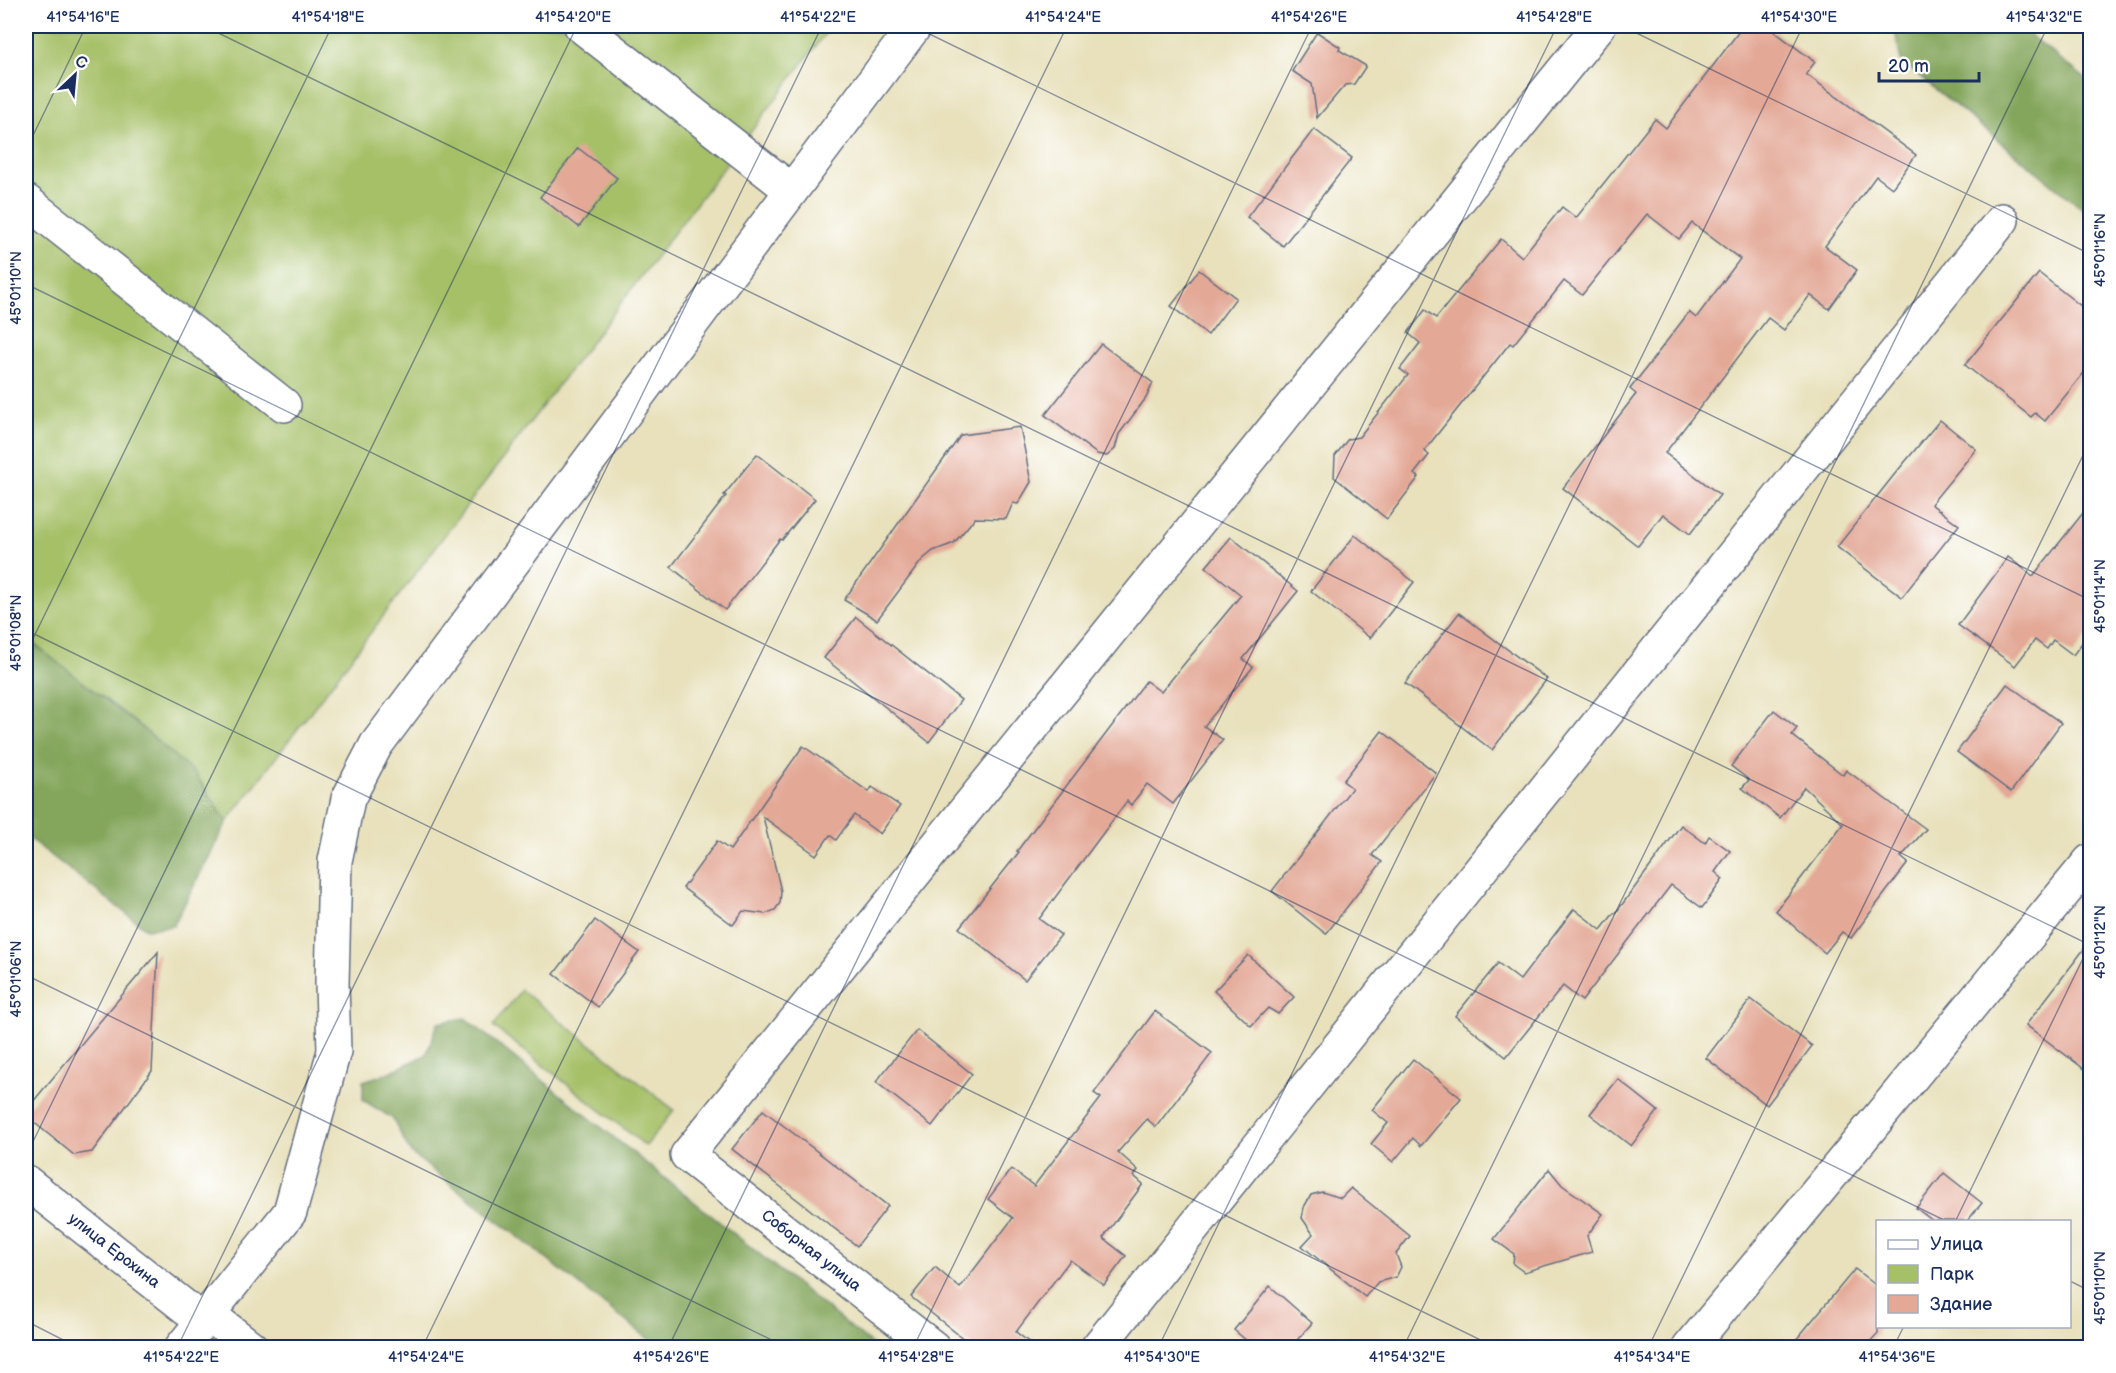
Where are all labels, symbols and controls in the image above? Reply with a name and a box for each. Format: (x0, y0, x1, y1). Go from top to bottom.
text: 41°54'16"E (46, 8, 120, 27)
text: 41°54'18"E (291, 8, 365, 27)
text: 41°54'20"E (535, 8, 611, 27)
text: 41°54'22"E (780, 8, 856, 27)
text: 41°54'24"E (1025, 8, 1101, 27)
text: 41°54'26"E (1271, 8, 1347, 27)
text: 41°54'28"E (1516, 8, 1592, 27)
text: 41°54'30"E (1761, 8, 1837, 27)
text: 41°54'32"E (2006, 8, 2082, 27)
north arrow (45, 45, 105, 105)
scale bar (1879, 45, 1980, 83)
text: С (72, 52, 90, 74)
text: 20 m (1888, 56, 1929, 77)
text: 45°01'16"N (2091, 213, 2110, 287)
text: 45°01'10"N (7, 251, 26, 325)
text: 45°01'14"N (2091, 559, 2110, 633)
text: 45°01'08"N (7, 595, 26, 671)
text: 45°01'12"N (2091, 905, 2110, 979)
text: 45°01'06"N (7, 940, 26, 1018)
street label: Соборная улица (757, 1206, 865, 1296)
street label: улица Ерохина (64, 1209, 164, 1293)
legend (1876, 1220, 2071, 1328)
text: Улица (1930, 1234, 1984, 1255)
text: 45°01'10"N (2091, 1251, 2110, 1325)
text: Парк (1930, 1264, 1974, 1285)
text: Здание (1930, 1294, 1992, 1315)
text: 41°54'22"E (143, 1348, 219, 1367)
text: 41°54'24"E (388, 1348, 464, 1367)
text: 41°54'26"E (633, 1348, 709, 1367)
text: 41°54'28"E (878, 1348, 954, 1367)
text: 41°54'30"E (1124, 1348, 1200, 1367)
text: 41°54'32"E (1369, 1348, 1445, 1367)
text: 41°54'34"E (1614, 1348, 1691, 1367)
text: 41°54'36"E (1859, 1348, 1936, 1367)

